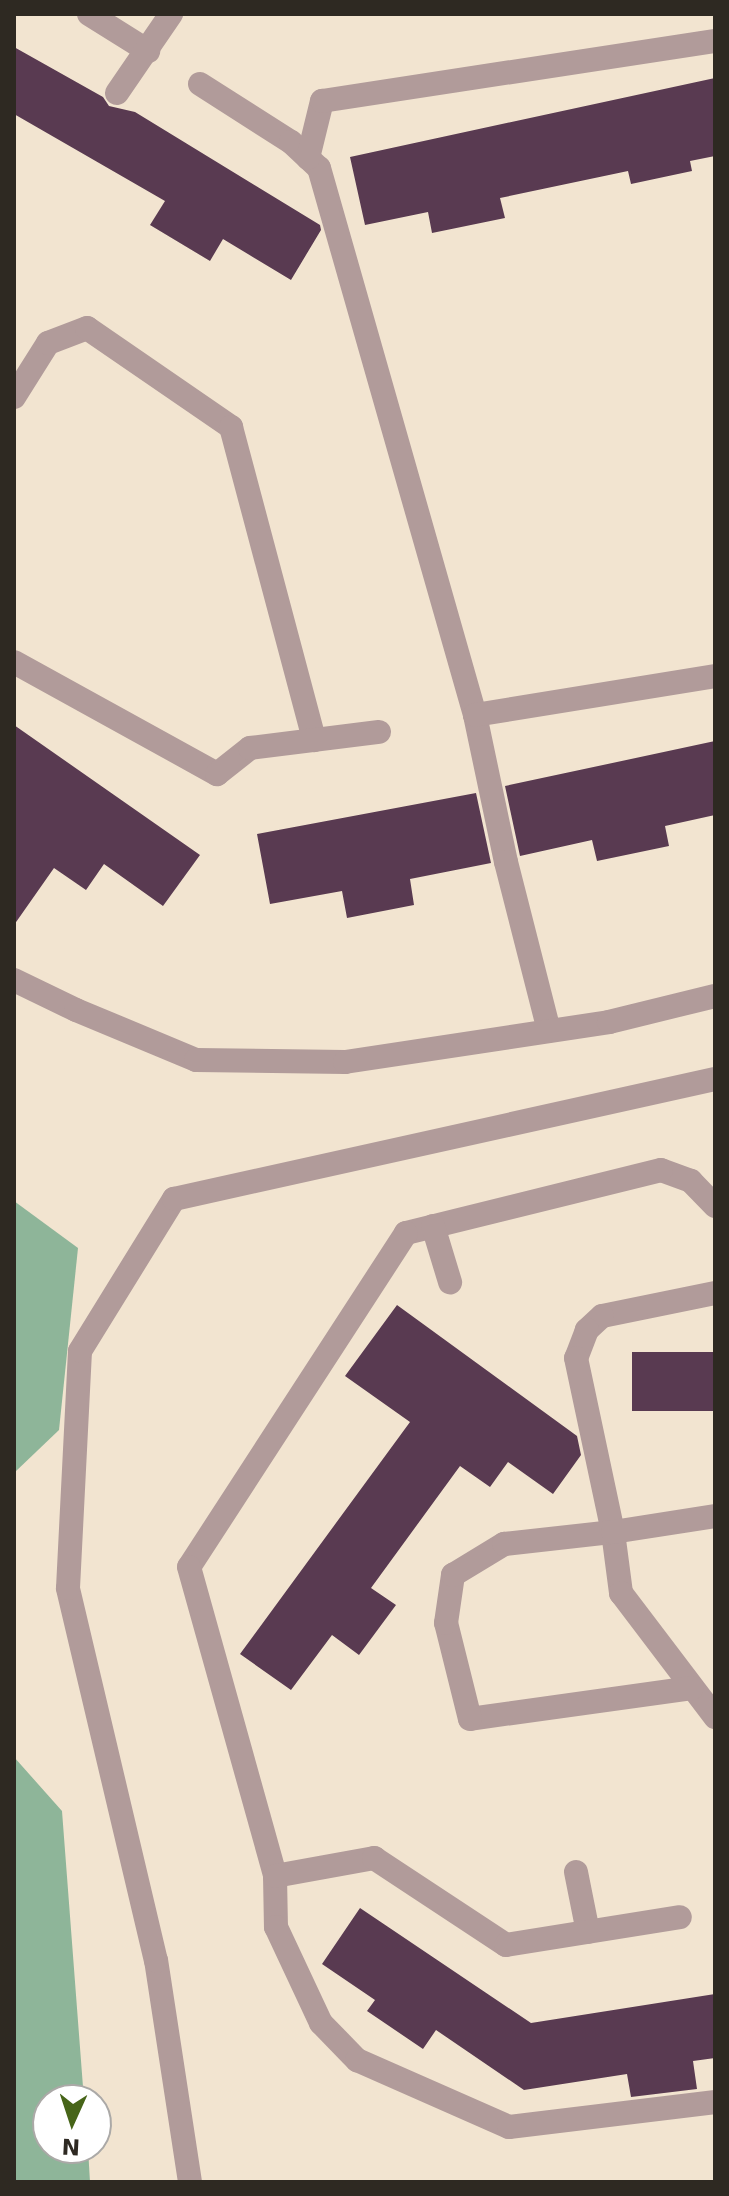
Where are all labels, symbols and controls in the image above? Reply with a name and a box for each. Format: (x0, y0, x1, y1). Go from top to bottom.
north arrow (32, 2084, 112, 2164)
text: N (61, 2134, 81, 2159)

